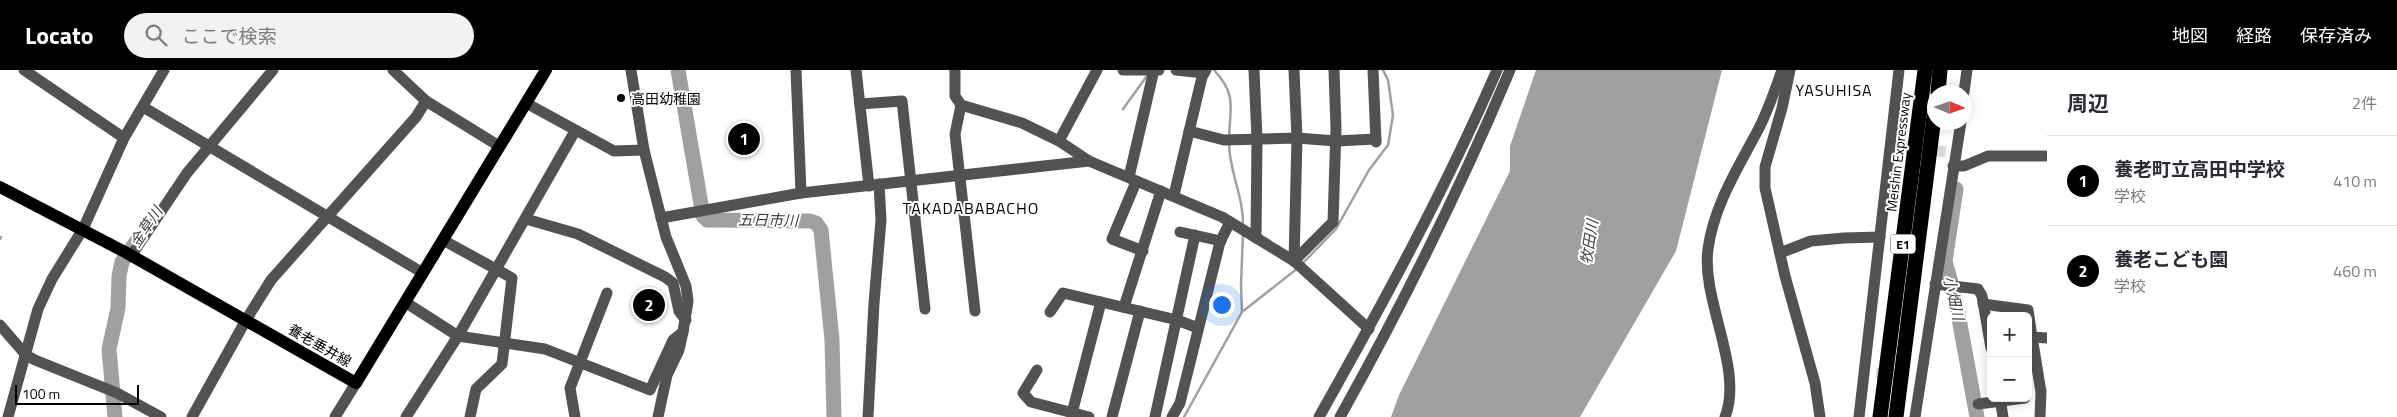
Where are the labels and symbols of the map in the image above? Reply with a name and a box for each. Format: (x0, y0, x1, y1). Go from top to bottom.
district label: YASUHISA (1795, 78, 1873, 102)
north arrow (1927, 85, 1972, 130)
place label: 高田幼稚園 (631, 88, 701, 109)
street label: Meishin Expressway (1880, 91, 1916, 213)
marker: 高田幼稚園 (615, 92, 627, 104)
pin: 1 (728, 120, 760, 158)
district label: TAKADABABACHO (903, 196, 1039, 220)
water label: 金草川 (124, 200, 169, 252)
water label: 五日市川 (738, 208, 800, 232)
water label: 牧田川 (1574, 216, 1604, 266)
road number: E1 (1890, 234, 1916, 253)
water label: 小畑川 (1938, 273, 1971, 324)
pin: 2 (633, 286, 665, 324)
your location (1209, 292, 1235, 318)
street label: 養老垂井線 (284, 318, 356, 372)
scale bar (15, 382, 139, 405)

